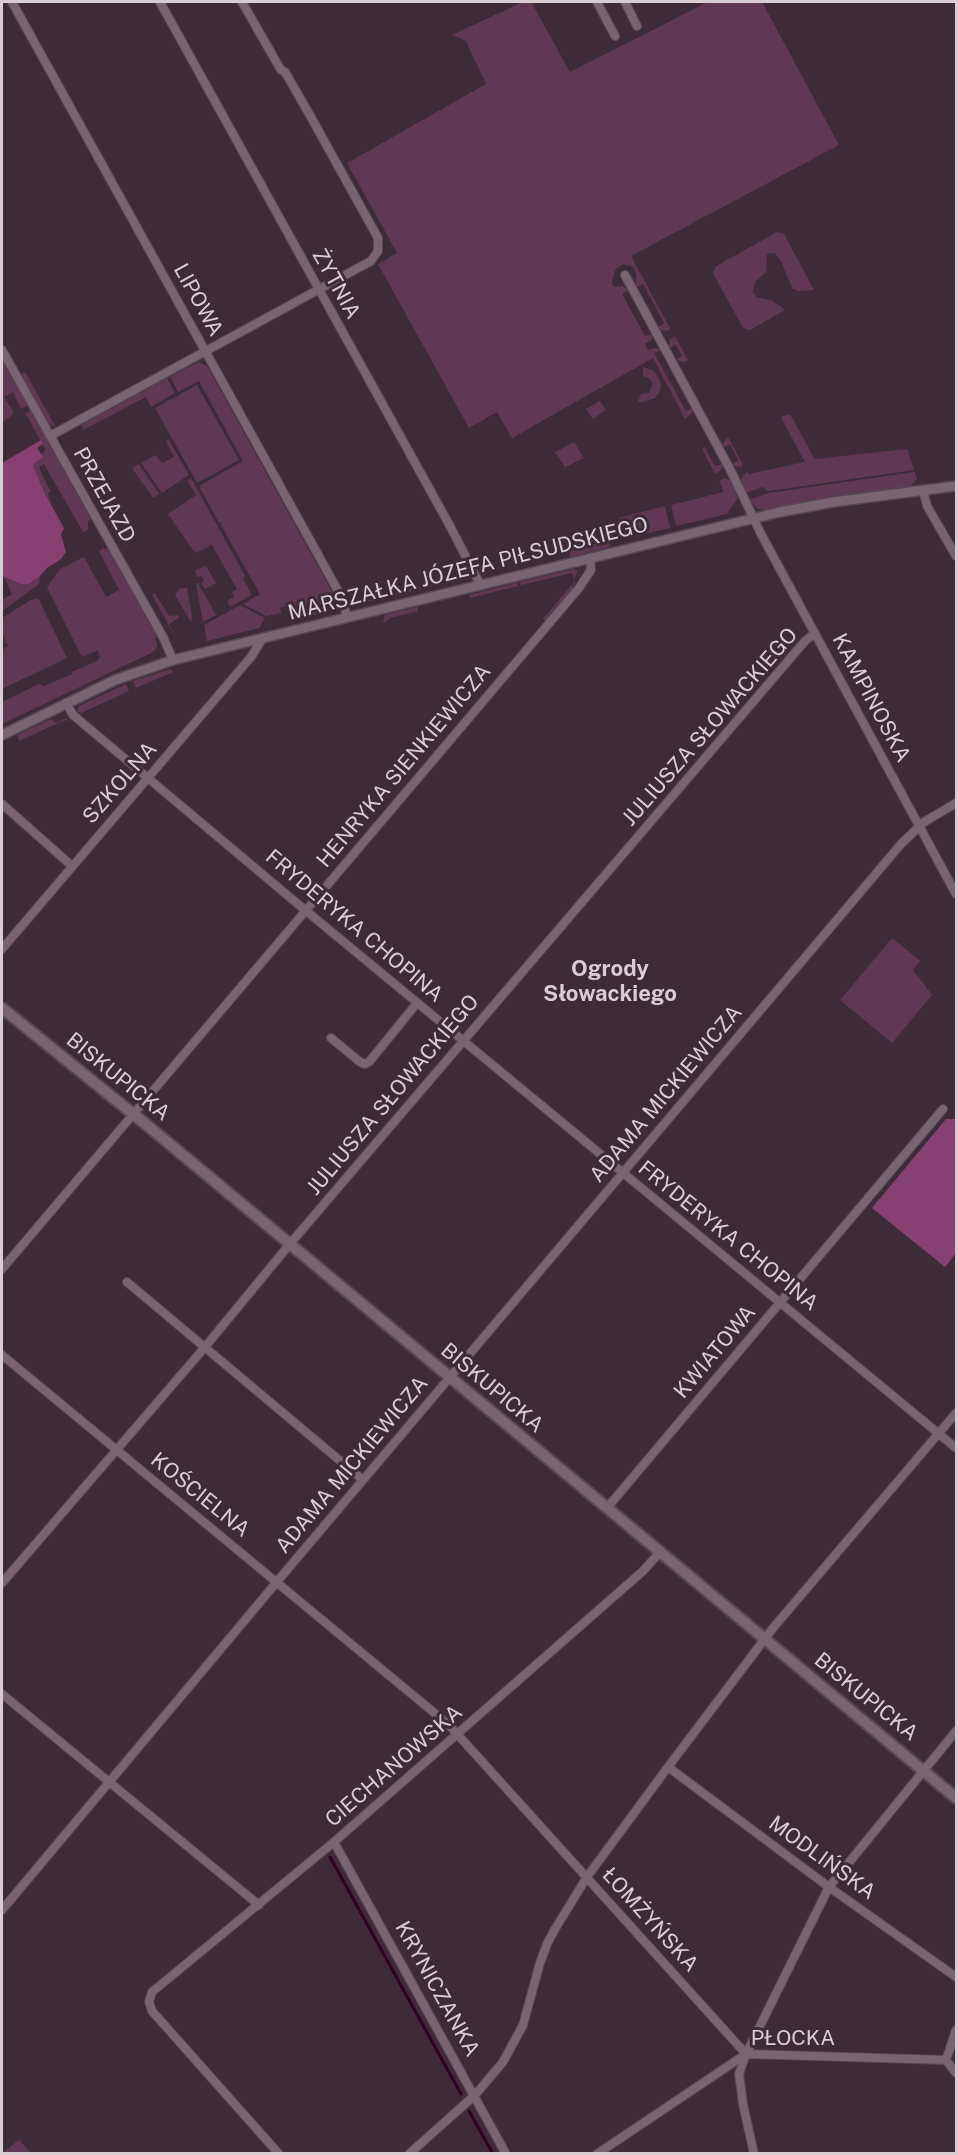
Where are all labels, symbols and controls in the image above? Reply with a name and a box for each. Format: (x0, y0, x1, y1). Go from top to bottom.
street label: ŻYTNIA (307, 245, 365, 323)
street label: LIPOWA (168, 259, 228, 341)
street label: PRZEJAZD (68, 443, 140, 547)
street label: MARSZAŁKA JÓZEFA PIŁSUDSKIEGO (285, 512, 651, 626)
street label: JULIUSZA SŁOWACKIEGO (617, 623, 803, 831)
street label: KAMPINOSKA (827, 629, 915, 767)
street label: HENRYKA SIENKIEWICZA (312, 659, 496, 873)
street label: SZKOLNA (78, 737, 162, 829)
street label: FRYDERYKA CHOPINA (260, 844, 448, 1008)
district label: Ogrody Słowackiego (543, 956, 677, 1008)
street label: JULIUSZA SŁOWACKIEGO (302, 990, 484, 1200)
street label: ADAMA MICKIEWICZA (585, 1000, 747, 1188)
street label: BISKUPICKA (61, 1028, 175, 1126)
street label: FRYDERYKA CHOPINA (633, 1156, 823, 1316)
street label: KWIATOWA (669, 1300, 761, 1404)
street label: BISKUPICKA (436, 1338, 548, 1438)
street label: ADAMA MICKIEWICZA (271, 1371, 433, 1559)
street label: KOŚCIELNA (145, 1447, 255, 1543)
street label: BISKUPICKA (809, 1648, 923, 1746)
street label: CIECHANOWSKA (320, 1700, 468, 1832)
street label: MODLIŃSKA (764, 1811, 880, 1905)
street label: ŁOMŻYŃSKA (597, 1863, 703, 1977)
street label: KRYNICZANKA (389, 1917, 485, 2061)
street label: PŁOCKA (751, 2026, 835, 2052)

